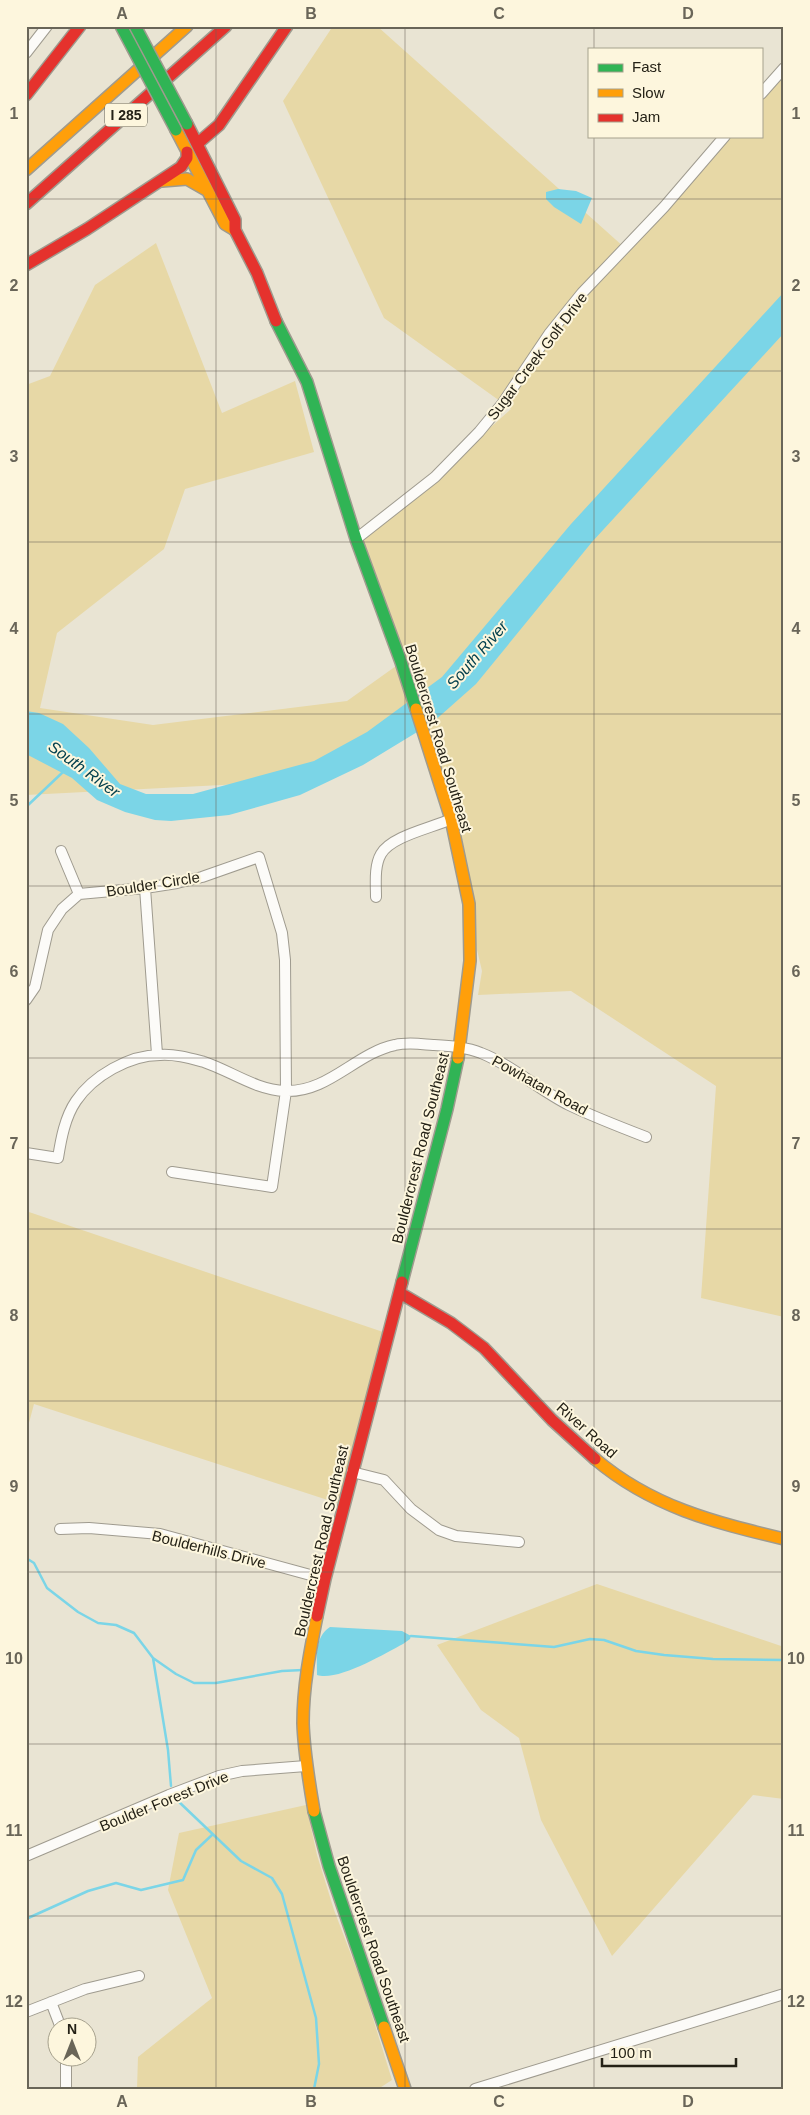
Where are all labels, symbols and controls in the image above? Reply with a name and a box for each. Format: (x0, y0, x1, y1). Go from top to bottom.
text: A (116, 5, 128, 22)
text: B (305, 5, 317, 22)
text: C (493, 5, 505, 22)
text: D (682, 5, 694, 22)
legend (588, 48, 762, 138)
text: Fast (632, 58, 662, 75)
text: Slow (632, 84, 665, 101)
road number: I 285 (105, 104, 147, 126)
text: 1 (10, 105, 19, 122)
text: 1 (792, 105, 801, 122)
text: Jam (632, 108, 660, 125)
text: 2 (10, 277, 19, 294)
text: 2 (792, 277, 801, 294)
street label: Sugar Creek Golf Drive (484, 289, 590, 423)
text: 3 (10, 448, 19, 465)
text: 3 (792, 448, 801, 465)
water label: South River (443, 617, 511, 692)
text: 4 (10, 620, 19, 637)
text: 4 (792, 620, 801, 637)
street label: Bouldercrest Road Southeast (402, 642, 476, 835)
water label: South River (45, 738, 123, 801)
text: 5 (10, 792, 19, 809)
text: 5 (792, 792, 801, 809)
street label: Boulder Circle (105, 868, 201, 900)
text: 6 (10, 963, 19, 980)
text: 6 (792, 963, 801, 980)
street label: Bouldercrest Road Southeast (388, 1050, 452, 1245)
street label: Powhatan Road (489, 1052, 591, 1118)
text: 7 (10, 1135, 19, 1152)
text: 7 (792, 1135, 801, 1152)
text: 8 (10, 1307, 19, 1324)
text: 8 (792, 1307, 801, 1324)
street label: River Road (553, 1399, 621, 1461)
street label: Bouldercrest Road Southeast (291, 1443, 352, 1638)
text: 9 (10, 1478, 19, 1495)
text: 9 (792, 1478, 801, 1495)
street label: Boulderhills Drive (150, 1527, 268, 1571)
text: 10 (5, 1650, 23, 1667)
text: 10 (787, 1650, 805, 1667)
street label: Boulder Forest Drive (97, 1767, 231, 1835)
text: 11 (6, 1822, 23, 1839)
text: 11 (788, 1822, 805, 1839)
street label: Bouldercrest Road Southeast (334, 1854, 414, 2045)
text: 12 (5, 1993, 23, 2010)
text: 12 (787, 1993, 805, 2010)
north arrow (48, 2018, 98, 2068)
text: N (67, 2021, 77, 2037)
scale bar (602, 2035, 736, 2067)
text: 100 m (610, 2044, 652, 2061)
text: A (116, 2093, 128, 2110)
text: B (305, 2093, 317, 2110)
text: C (493, 2093, 505, 2110)
text: D (682, 2093, 694, 2110)

